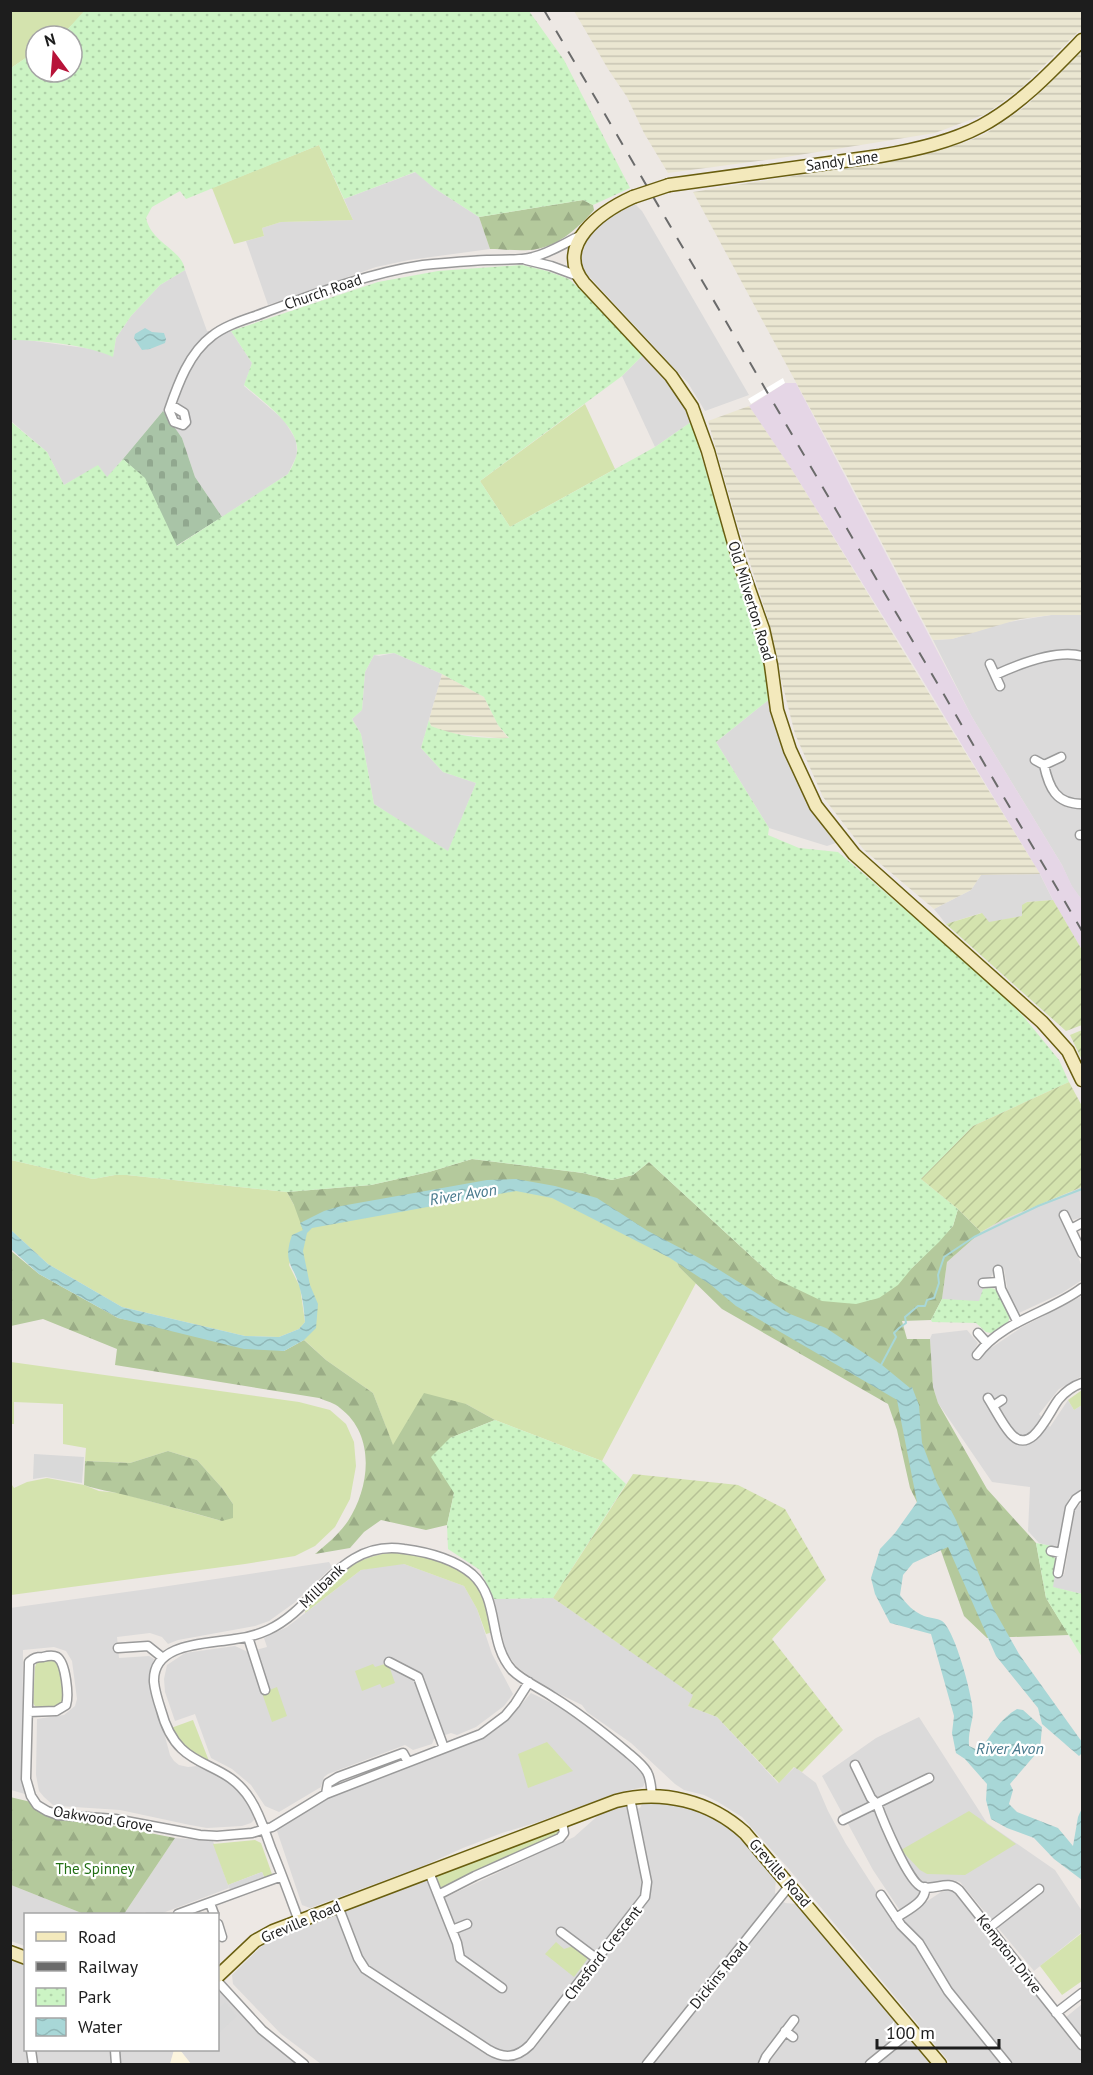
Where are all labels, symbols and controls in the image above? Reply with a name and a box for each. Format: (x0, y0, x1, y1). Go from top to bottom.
north arrow (24, 24, 84, 84)
text: N (42, 29, 58, 51)
street label: Sandy Lane (805, 146, 879, 175)
street label: Church Road (282, 269, 364, 314)
street label: Old Milverton Road (724, 539, 779, 663)
water label: River Avon (428, 1179, 498, 1209)
street label: Millbank (295, 1559, 349, 1612)
water label: River Avon (976, 1738, 1044, 1758)
street label: Oakwood Grove (52, 1801, 154, 1836)
street label: Greville Road (745, 1834, 815, 1911)
park label: The Spinney (56, 1859, 134, 1878)
street label: Greville Road (258, 1896, 344, 1947)
street label: Chesford Crescent (560, 1901, 646, 2004)
street label: Kempton Drive (973, 1910, 1046, 1997)
legend (24, 1913, 219, 2051)
text: Road (78, 1925, 116, 1948)
street label: Dickins Road (685, 1937, 752, 2013)
text: Railway (78, 1955, 139, 1978)
text: Park (78, 1985, 111, 2008)
scale bar (877, 2012, 998, 2050)
text: Water (78, 2015, 122, 2038)
text: 100 m (886, 2021, 935, 2044)

